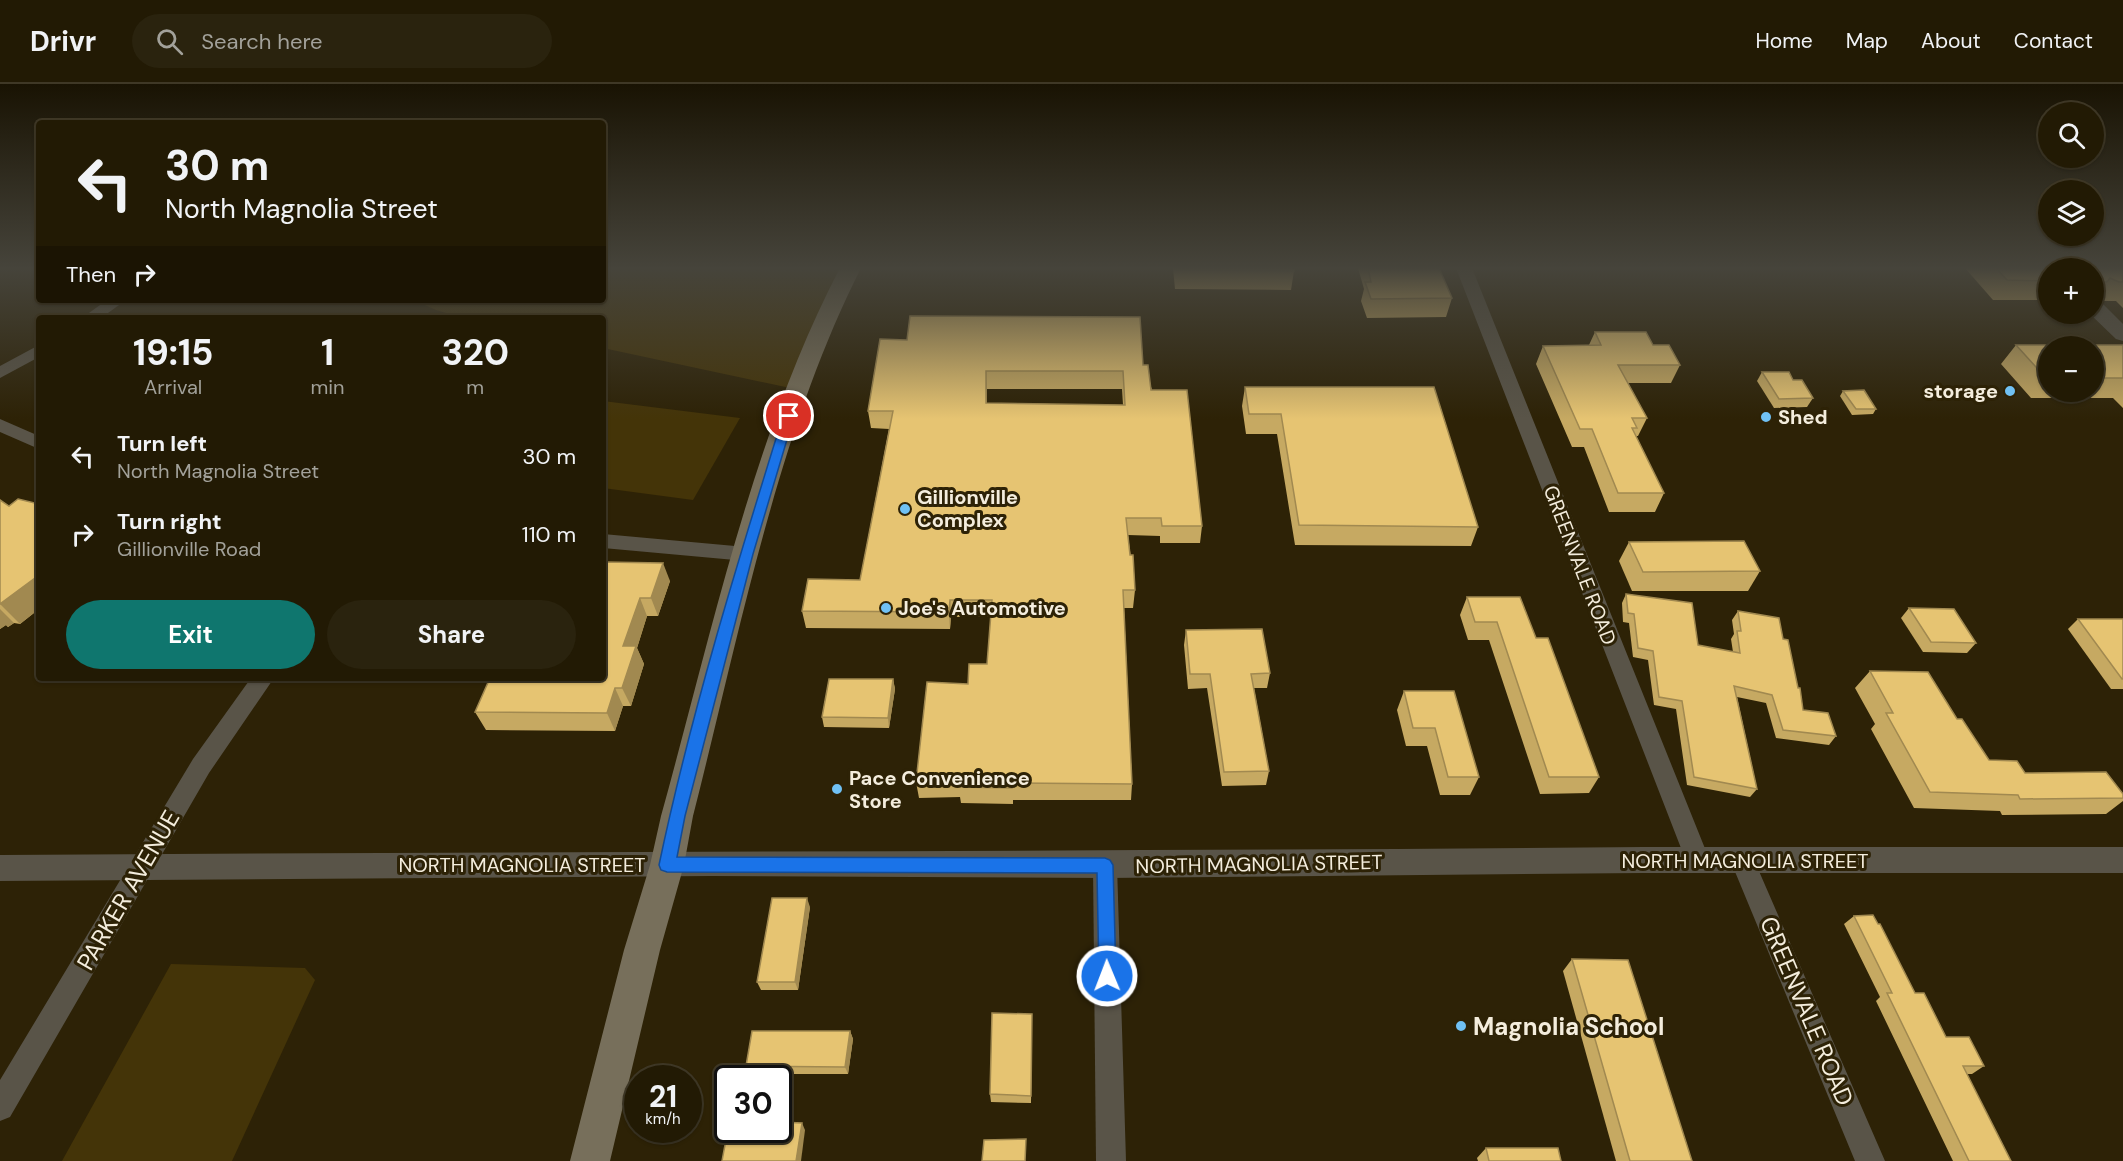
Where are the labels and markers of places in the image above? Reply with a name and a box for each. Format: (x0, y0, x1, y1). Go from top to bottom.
place label: storage (1924, 378, 1998, 404)
marker: storage (2003, 384, 2017, 398)
pin (763, 390, 814, 441)
place label: Shed (1778, 404, 1828, 430)
marker: Shed (1759, 410, 1773, 424)
place label: Gillionville Complex (917, 484, 1018, 533)
marker: Gillionville Complex (898, 502, 912, 516)
place label: Joe's Automotive (898, 595, 1066, 621)
marker: Joe's Automotive (879, 601, 893, 615)
place label: Pace Convenience Store (849, 765, 1030, 814)
marker: Pace Convenience Store (830, 782, 844, 796)
place label: Magnolia School (1473, 1011, 1664, 1042)
marker: Magnolia School (1454, 1019, 1468, 1033)

